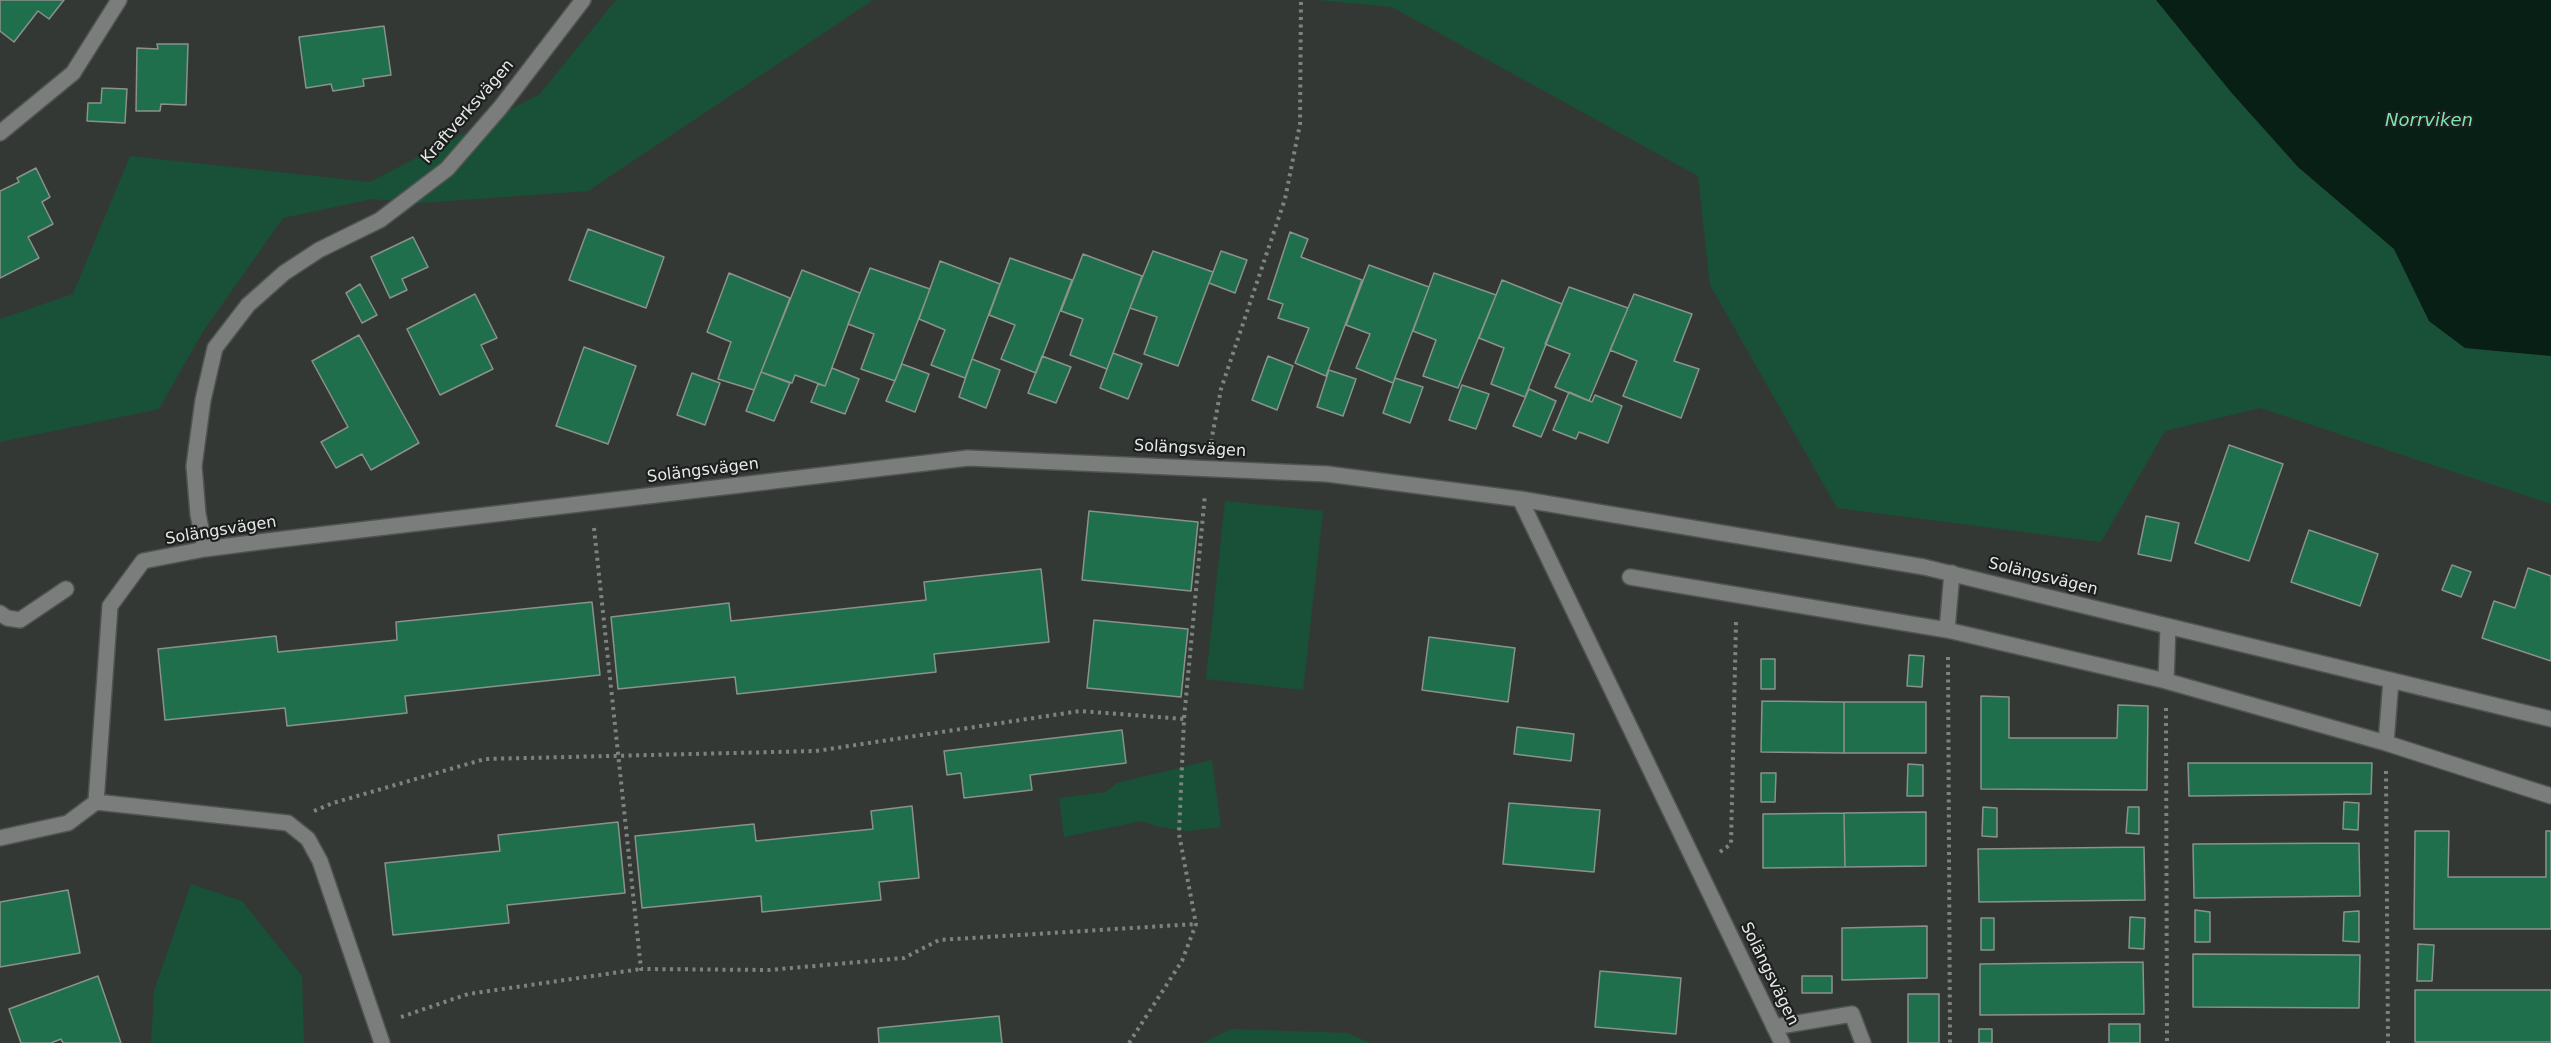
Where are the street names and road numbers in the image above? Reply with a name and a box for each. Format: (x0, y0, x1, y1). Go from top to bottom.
street label: Kraftverksvägen (418, 56, 518, 168)
street label: Solängsvägen (1133, 436, 1247, 462)
street label: Solängsvägen (646, 455, 760, 487)
street label: Solängsvägen (164, 513, 278, 549)
street label: Solängsvägen (1986, 554, 2100, 600)
street label: Solängsvägen (1736, 919, 1802, 1029)

